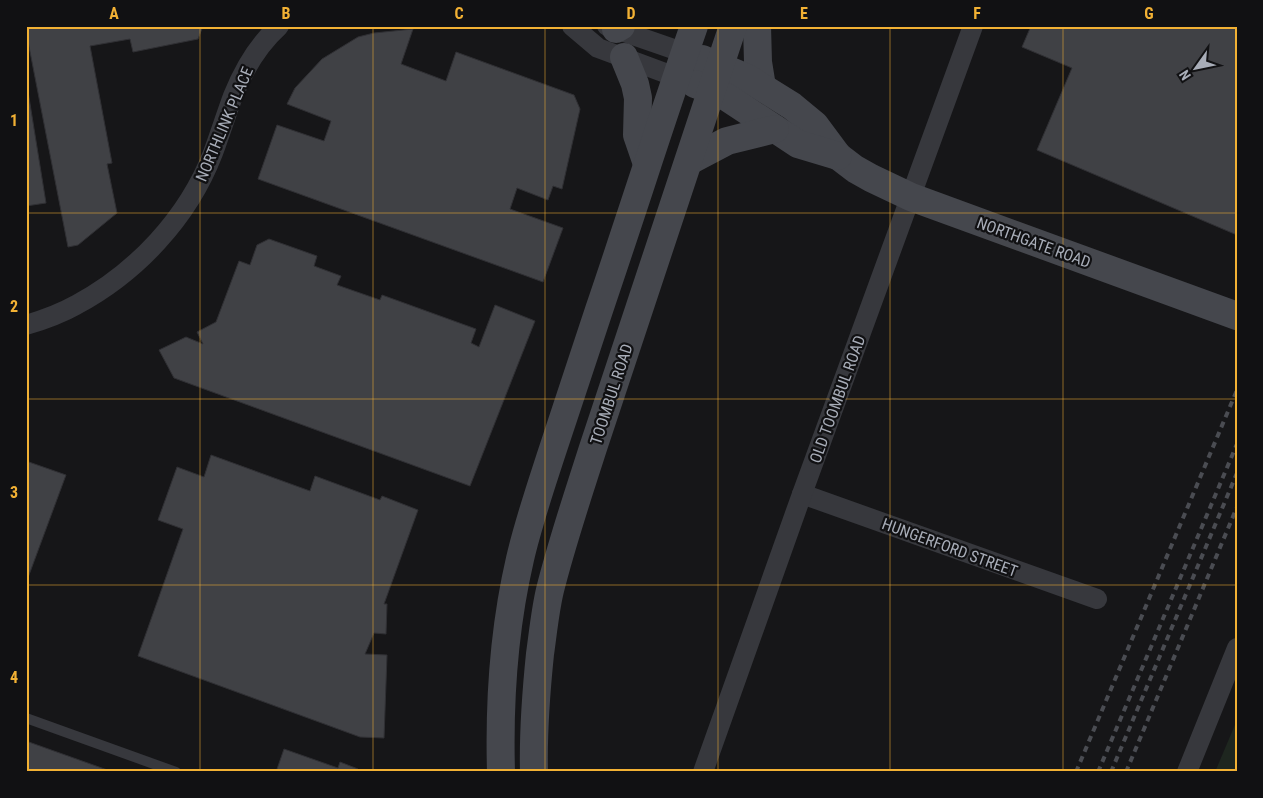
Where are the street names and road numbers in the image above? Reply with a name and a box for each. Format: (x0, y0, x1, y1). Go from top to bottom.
street label: NORTHLINK PLACE (192, 64, 257, 184)
street label: NORTHGATE ROAD (974, 213, 1093, 272)
street label: OLD TOOMBUL ROAD (806, 333, 869, 466)
street label: TOOMBUL ROAD (586, 341, 637, 447)
street label: HUNGERFORD STREET (879, 514, 1020, 581)

